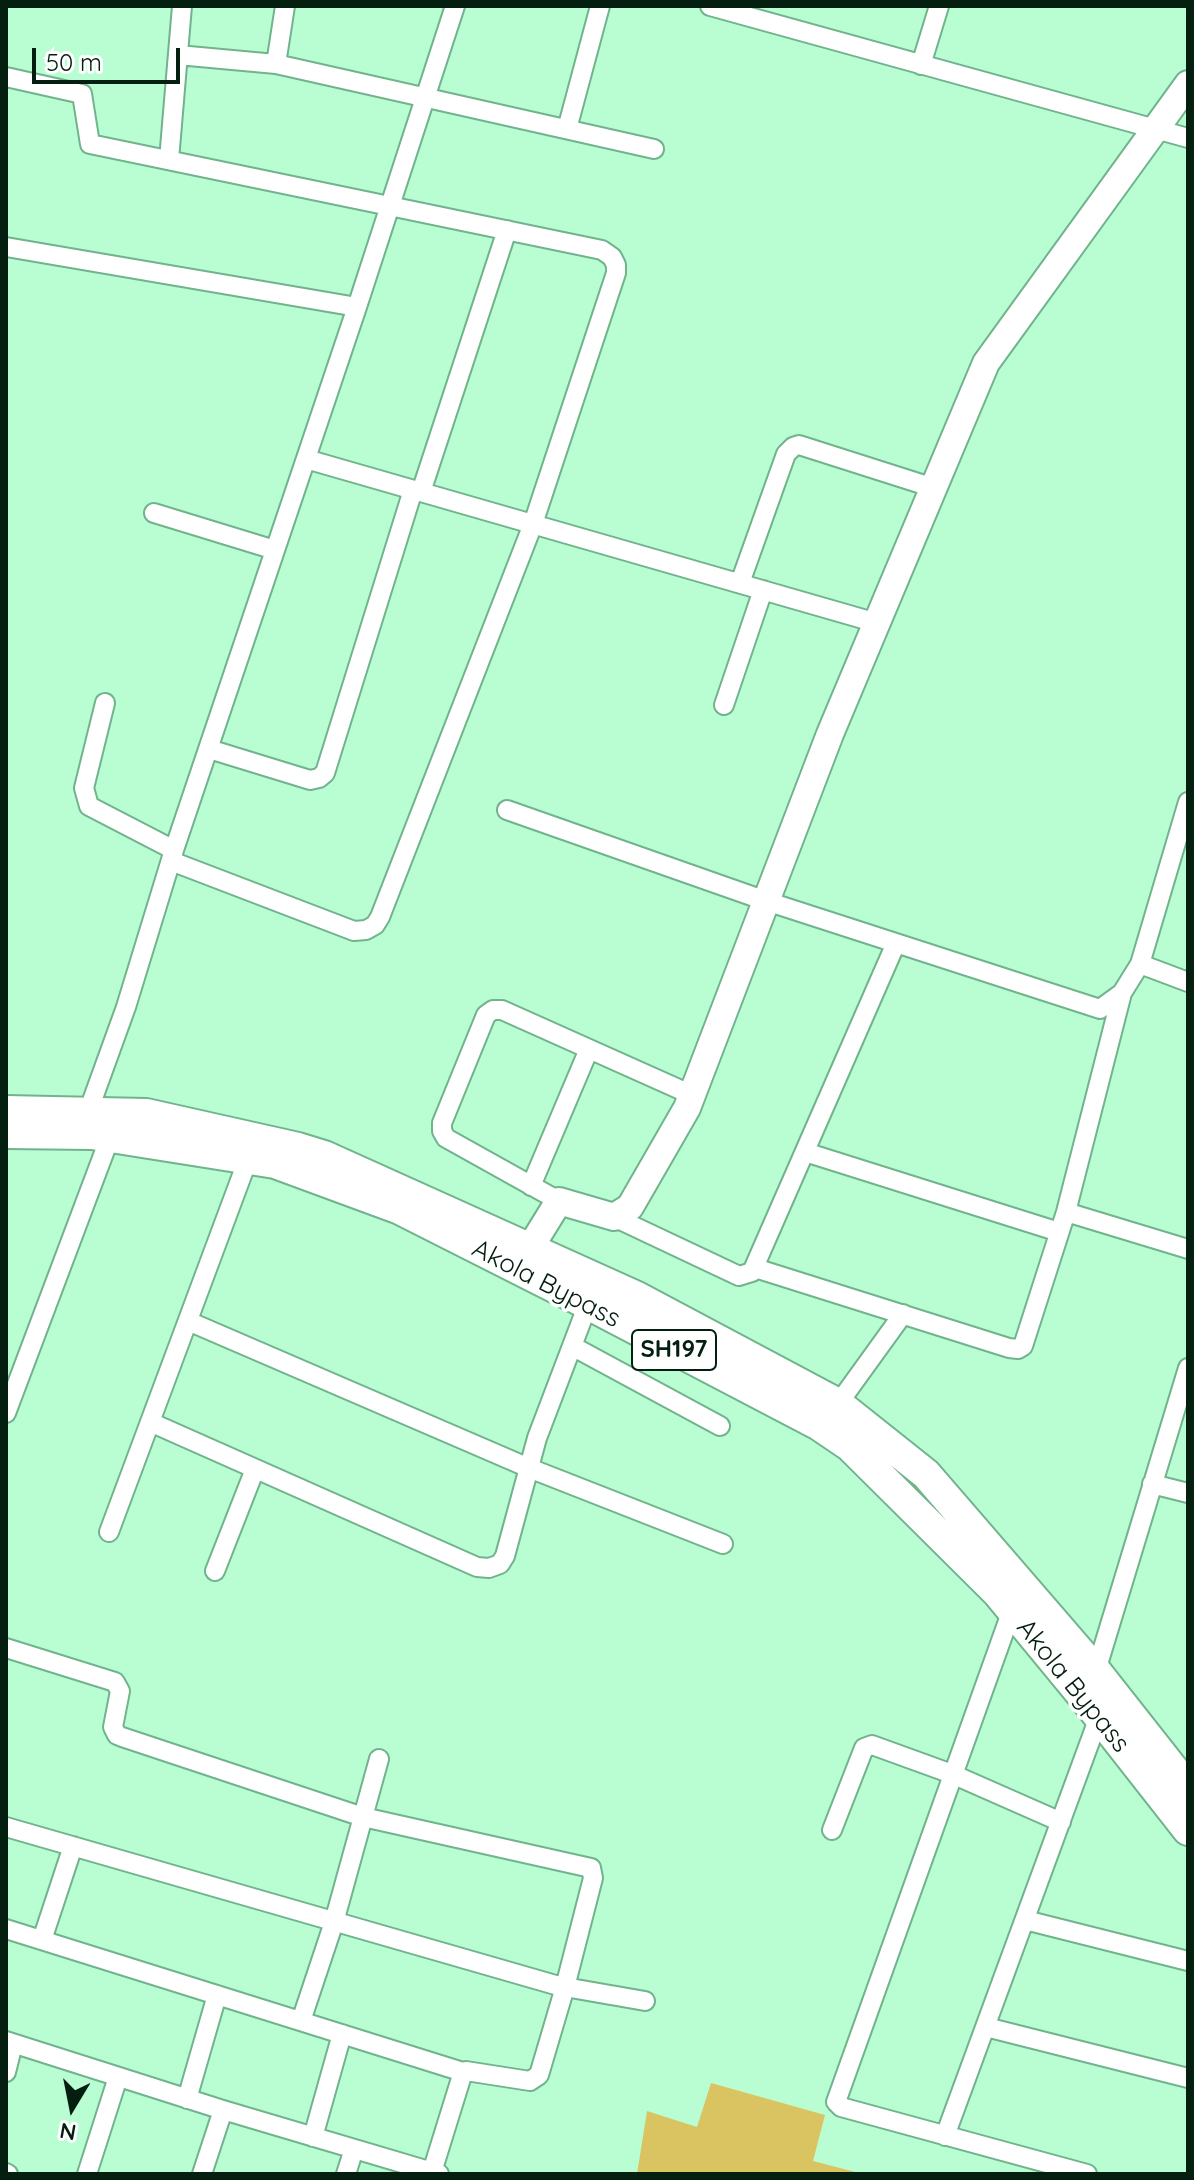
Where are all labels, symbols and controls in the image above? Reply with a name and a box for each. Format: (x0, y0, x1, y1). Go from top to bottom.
scale bar (36, 32, 184, 82)
text: 50 m (46, 47, 102, 77)
street label: Akola Bypass (467, 1233, 625, 1335)
road number: SH197 (632, 1330, 716, 1370)
street label: Akola Bypass (1010, 1613, 1136, 1759)
north arrow (32, 2068, 112, 2148)
text: N (57, 2116, 78, 2147)

